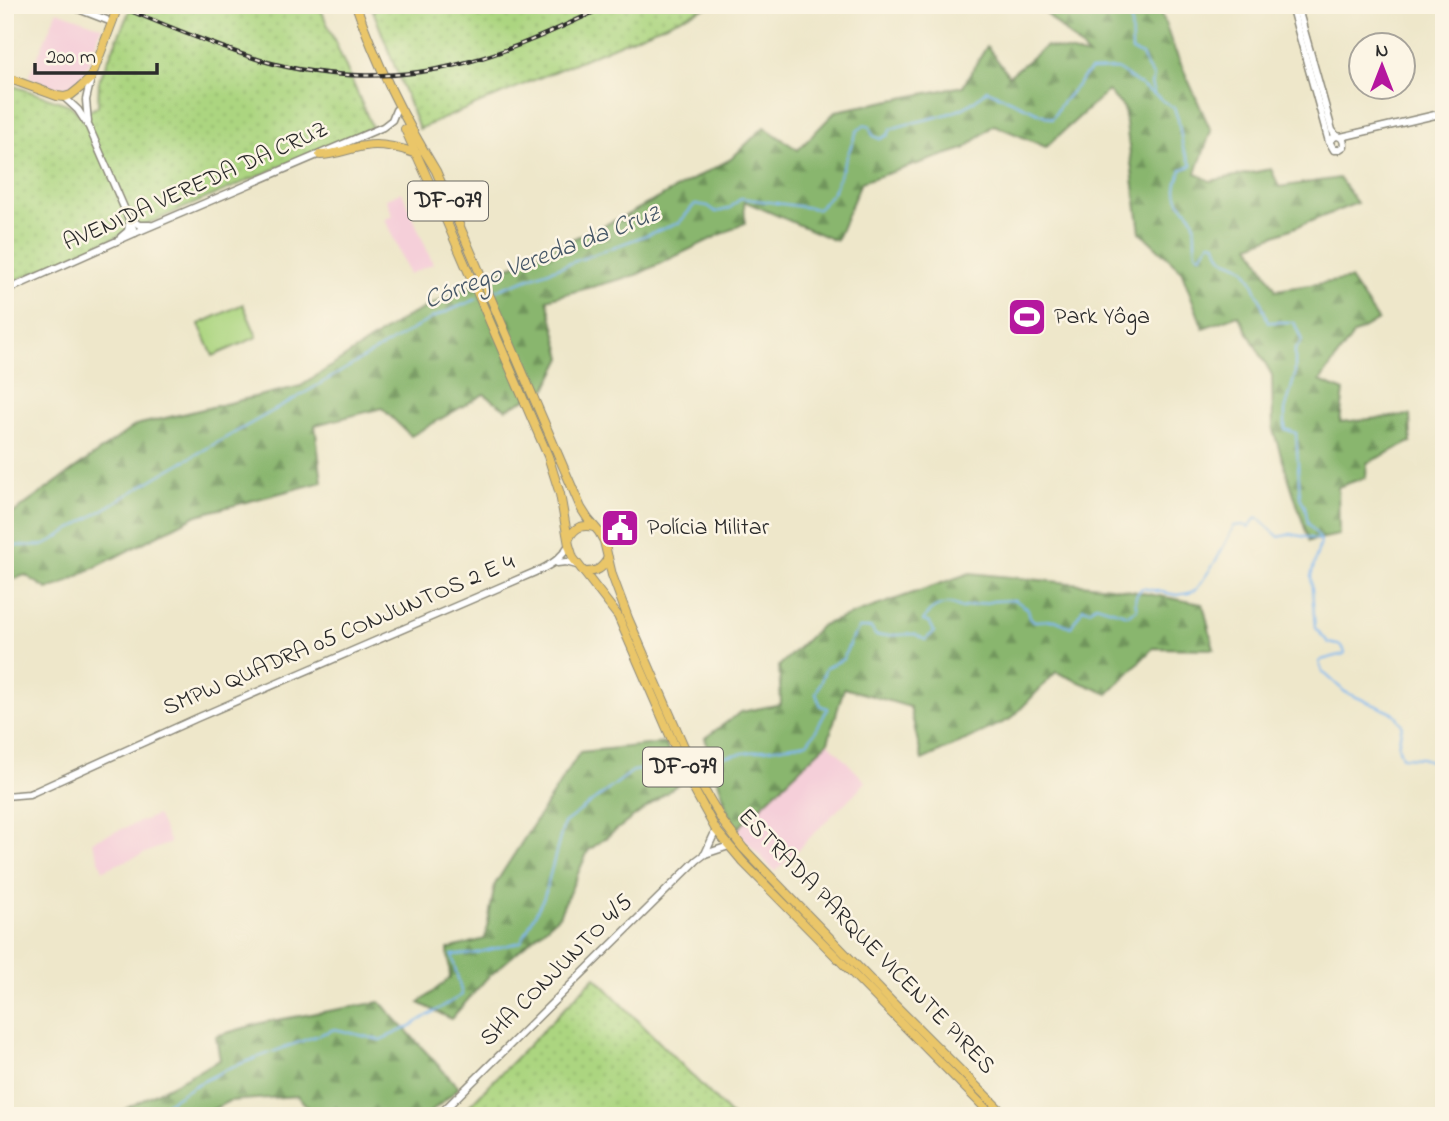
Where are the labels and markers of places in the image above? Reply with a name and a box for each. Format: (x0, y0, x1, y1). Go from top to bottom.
sports icon: Park Yôga (1006, 296, 1048, 338)
place label: Park Yôga (1054, 300, 1150, 335)
public building icon: Polícia Militar (599, 507, 641, 549)
place label: Polícia Militar (647, 511, 770, 546)

